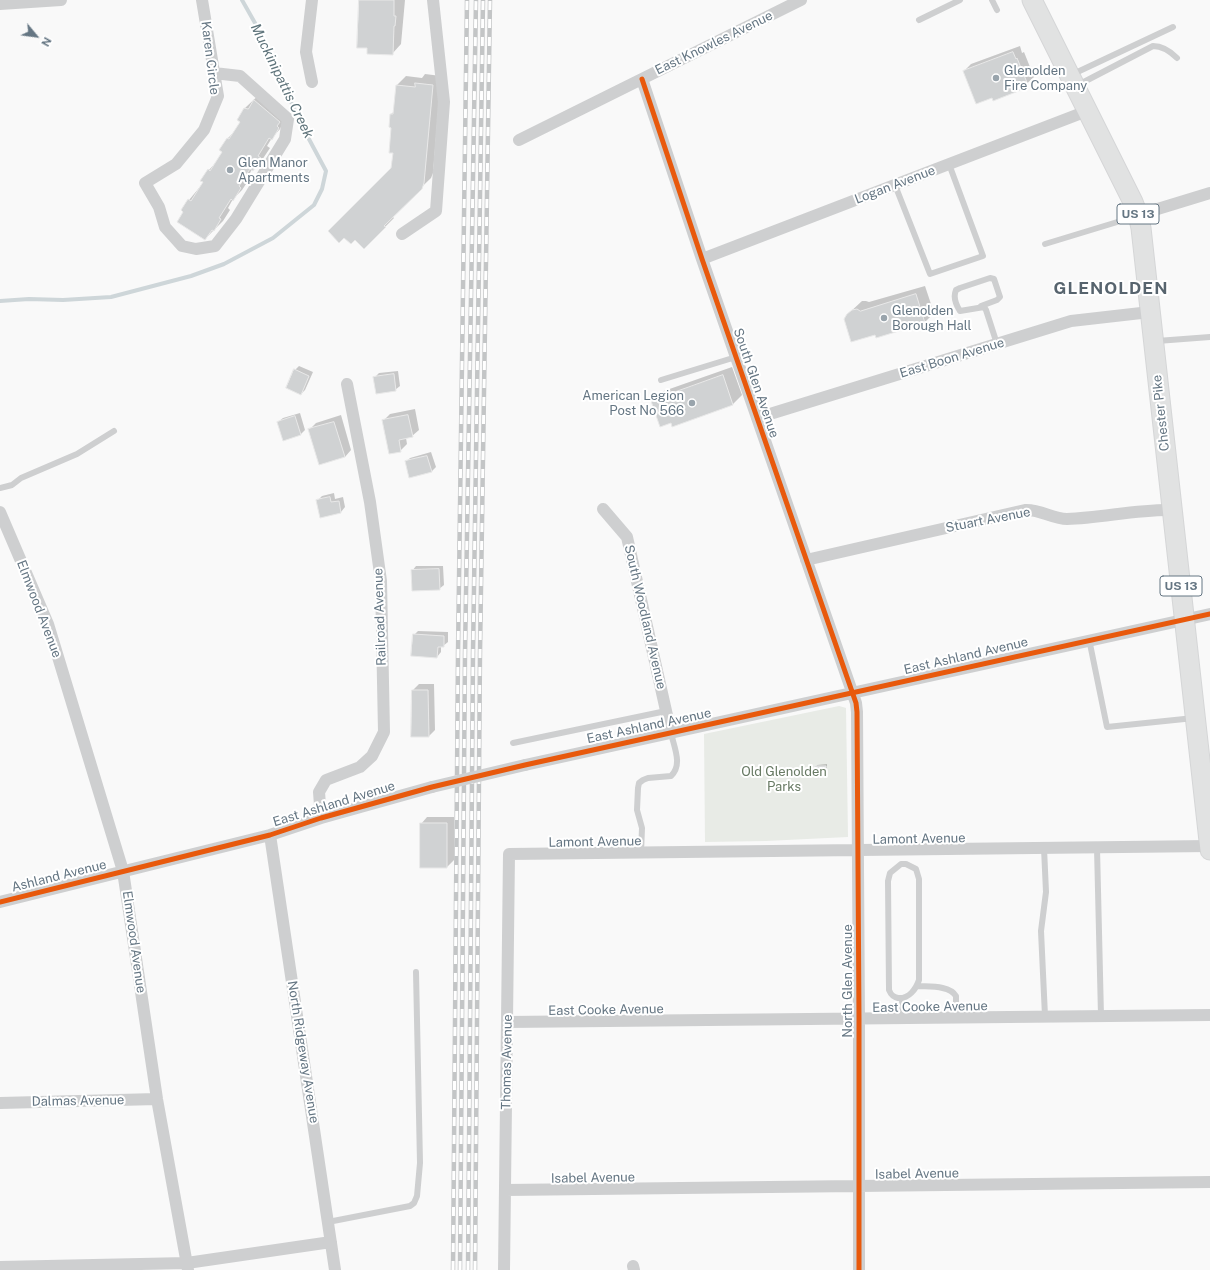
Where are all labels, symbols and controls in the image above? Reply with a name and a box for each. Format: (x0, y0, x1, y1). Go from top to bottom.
street label: East Knowles Avenue (653, 8, 775, 78)
north arrow (16, 16, 56, 56)
street label: Karen Circle (198, 20, 222, 96)
water label: Muckinipattis Creek (247, 21, 317, 141)
text: N (39, 35, 54, 48)
place label: Glenolden Fire Company (1004, 63, 1087, 94)
marker: Glenolden Fire Company (991, 73, 1001, 83)
place label: Glen Manor Apartments (238, 155, 309, 186)
street label: Logan Avenue (853, 162, 937, 208)
marker: Glen Manor Apartments (225, 165, 235, 175)
road number: US 13 (1117, 204, 1159, 224)
district label: GLENOLDEN (1054, 279, 1168, 299)
place label: Glenolden Borough Hall (892, 303, 971, 334)
marker: Glenolden Borough Hall (879, 313, 889, 323)
street label: South Glen Avenue (730, 326, 782, 440)
street label: East Boon Avenue (898, 335, 1006, 381)
street label: Chester Pike (1149, 374, 1173, 452)
place label: American Legion Post No 566 (582, 388, 684, 419)
marker: American Legion Post No 566 (687, 398, 697, 408)
street label: Stuart Avenue (944, 504, 1032, 536)
street label: South Woodland Avenue (621, 543, 669, 691)
street label: Elmwood Avenue (13, 558, 65, 660)
street label: Railroad Avenue (370, 568, 390, 666)
road number: US 13 (1160, 576, 1202, 596)
street label: East Ashland Avenue (902, 634, 1030, 678)
street label: East Ashland Avenue (585, 705, 713, 747)
park label: Old Glenolden Parks (741, 764, 827, 795)
street label: East Ashland Avenue (271, 778, 397, 830)
street label: Lamont Avenue (872, 830, 966, 848)
street label: Lamont Avenue (548, 833, 642, 851)
street label: Ashland Avenue (10, 857, 108, 895)
street label: Elmwood Avenue (119, 890, 149, 994)
street label: North Glen Avenue (840, 924, 856, 1038)
street label: North Ridgeway Avenue (284, 980, 322, 1124)
street label: East Cooke Avenue (872, 998, 988, 1016)
street label: East Cooke Avenue (548, 1001, 664, 1019)
street label: Thomas Avenue (498, 1014, 516, 1110)
street label: Dalmas Avenue (31, 1092, 125, 1110)
street label: Isabel Avenue (875, 1165, 959, 1183)
street label: Isabel Avenue (551, 1169, 635, 1187)

